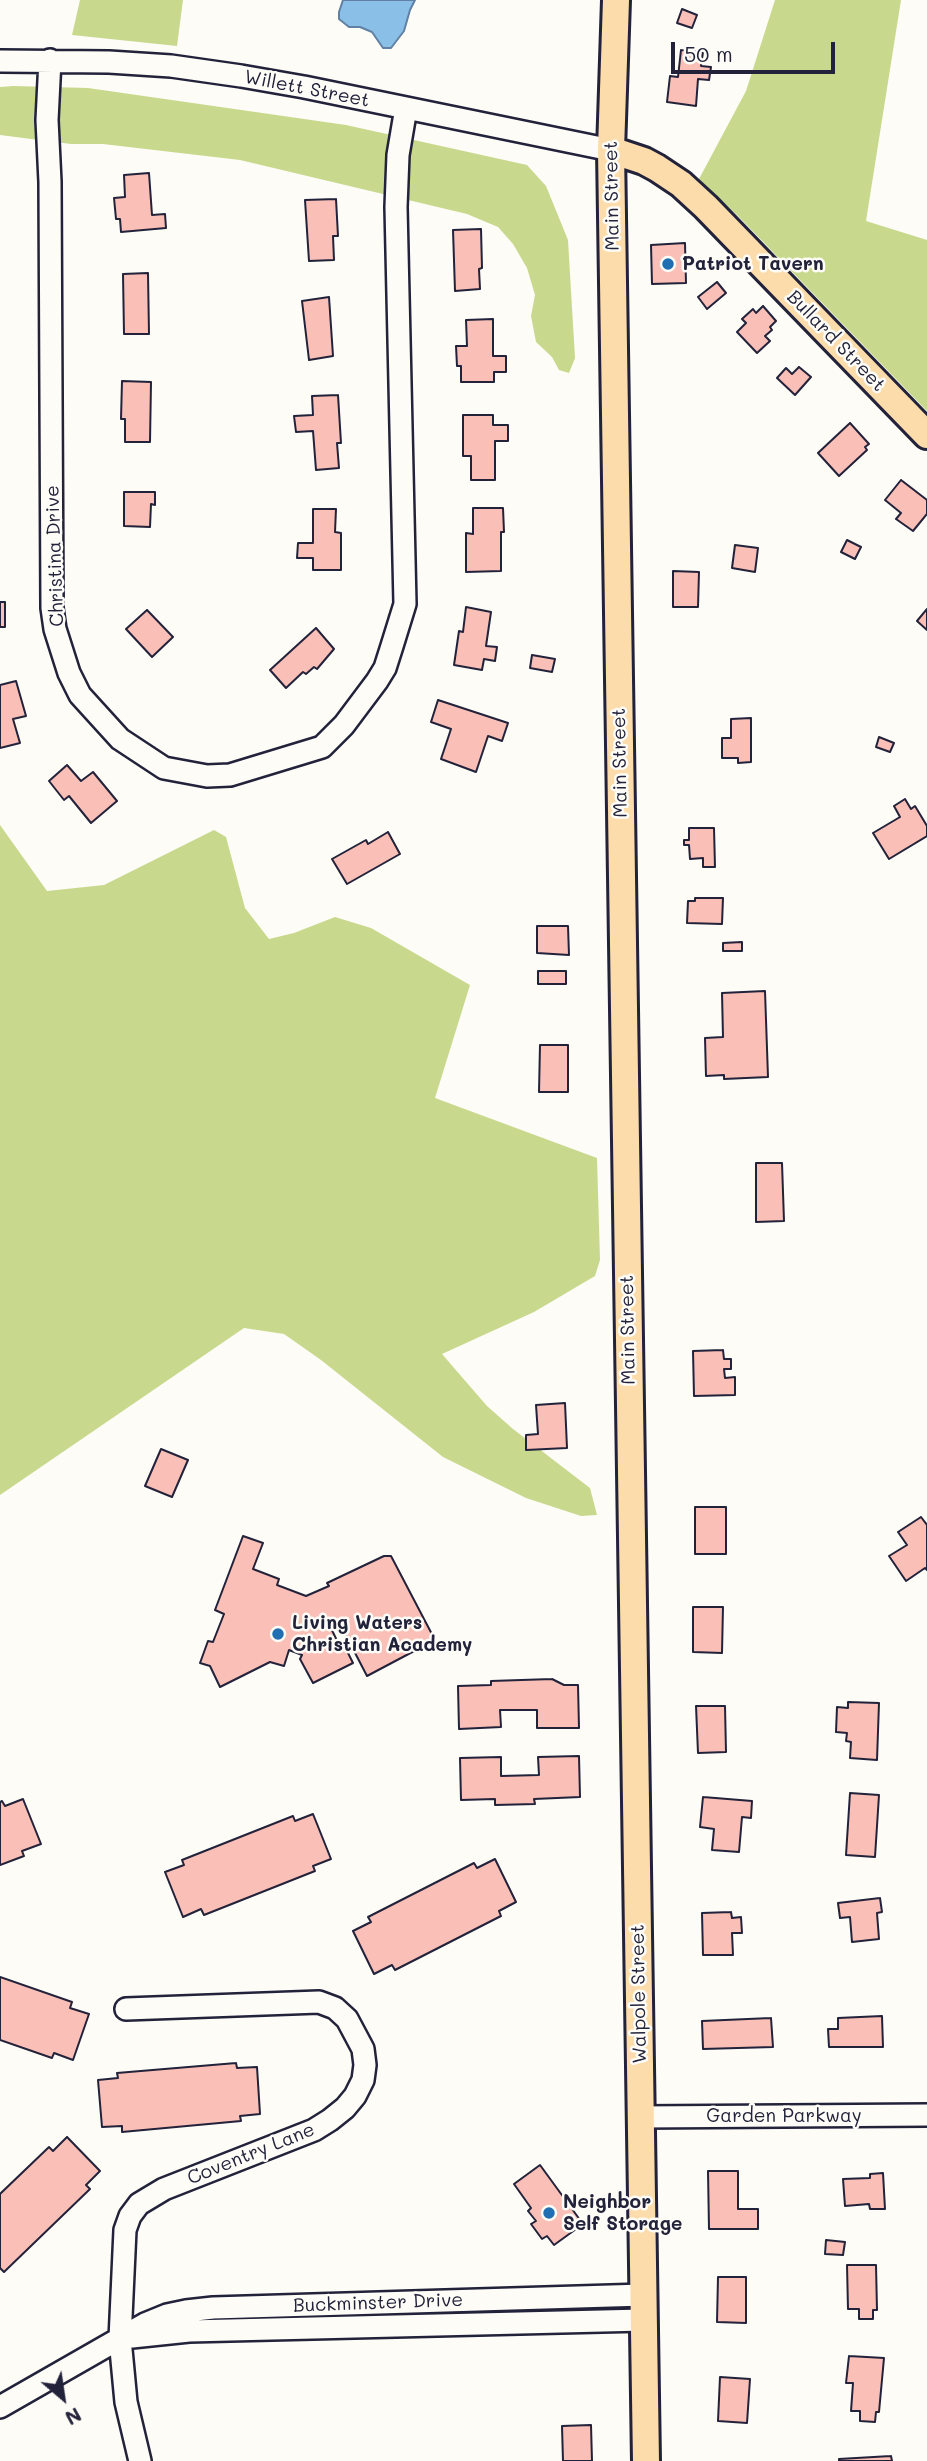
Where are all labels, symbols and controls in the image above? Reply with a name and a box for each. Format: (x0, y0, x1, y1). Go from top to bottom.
scale bar (675, 28, 839, 72)
text: 50 m (684, 40, 733, 67)
street label: Willett Street (242, 66, 372, 112)
street label: Main Street (600, 141, 624, 251)
place label: Patriot Tavern (682, 253, 824, 275)
marker: Patriot Tavern (660, 256, 676, 272)
street label: Bullard Street (782, 286, 890, 396)
street label: Christina Drive (41, 485, 69, 627)
street label: Main Street (608, 708, 632, 818)
street label: Main Street (616, 1275, 640, 1385)
place label: Living Waters Christian Academy (292, 1612, 472, 1656)
marker: Living Waters Christian Academy (270, 1626, 286, 1642)
street label: Walpole Street (626, 1924, 652, 2064)
street label: Garden Parkway (706, 2105, 862, 2127)
street label: Coventry Lane (184, 2118, 318, 2190)
place label: Neighbor Self Storage (563, 2191, 682, 2235)
marker: Neighbor Self Storage (541, 2205, 557, 2221)
street label: Buckminster Drive (293, 2289, 463, 2317)
north arrow (28, 2363, 98, 2433)
text: N (61, 2402, 86, 2431)

